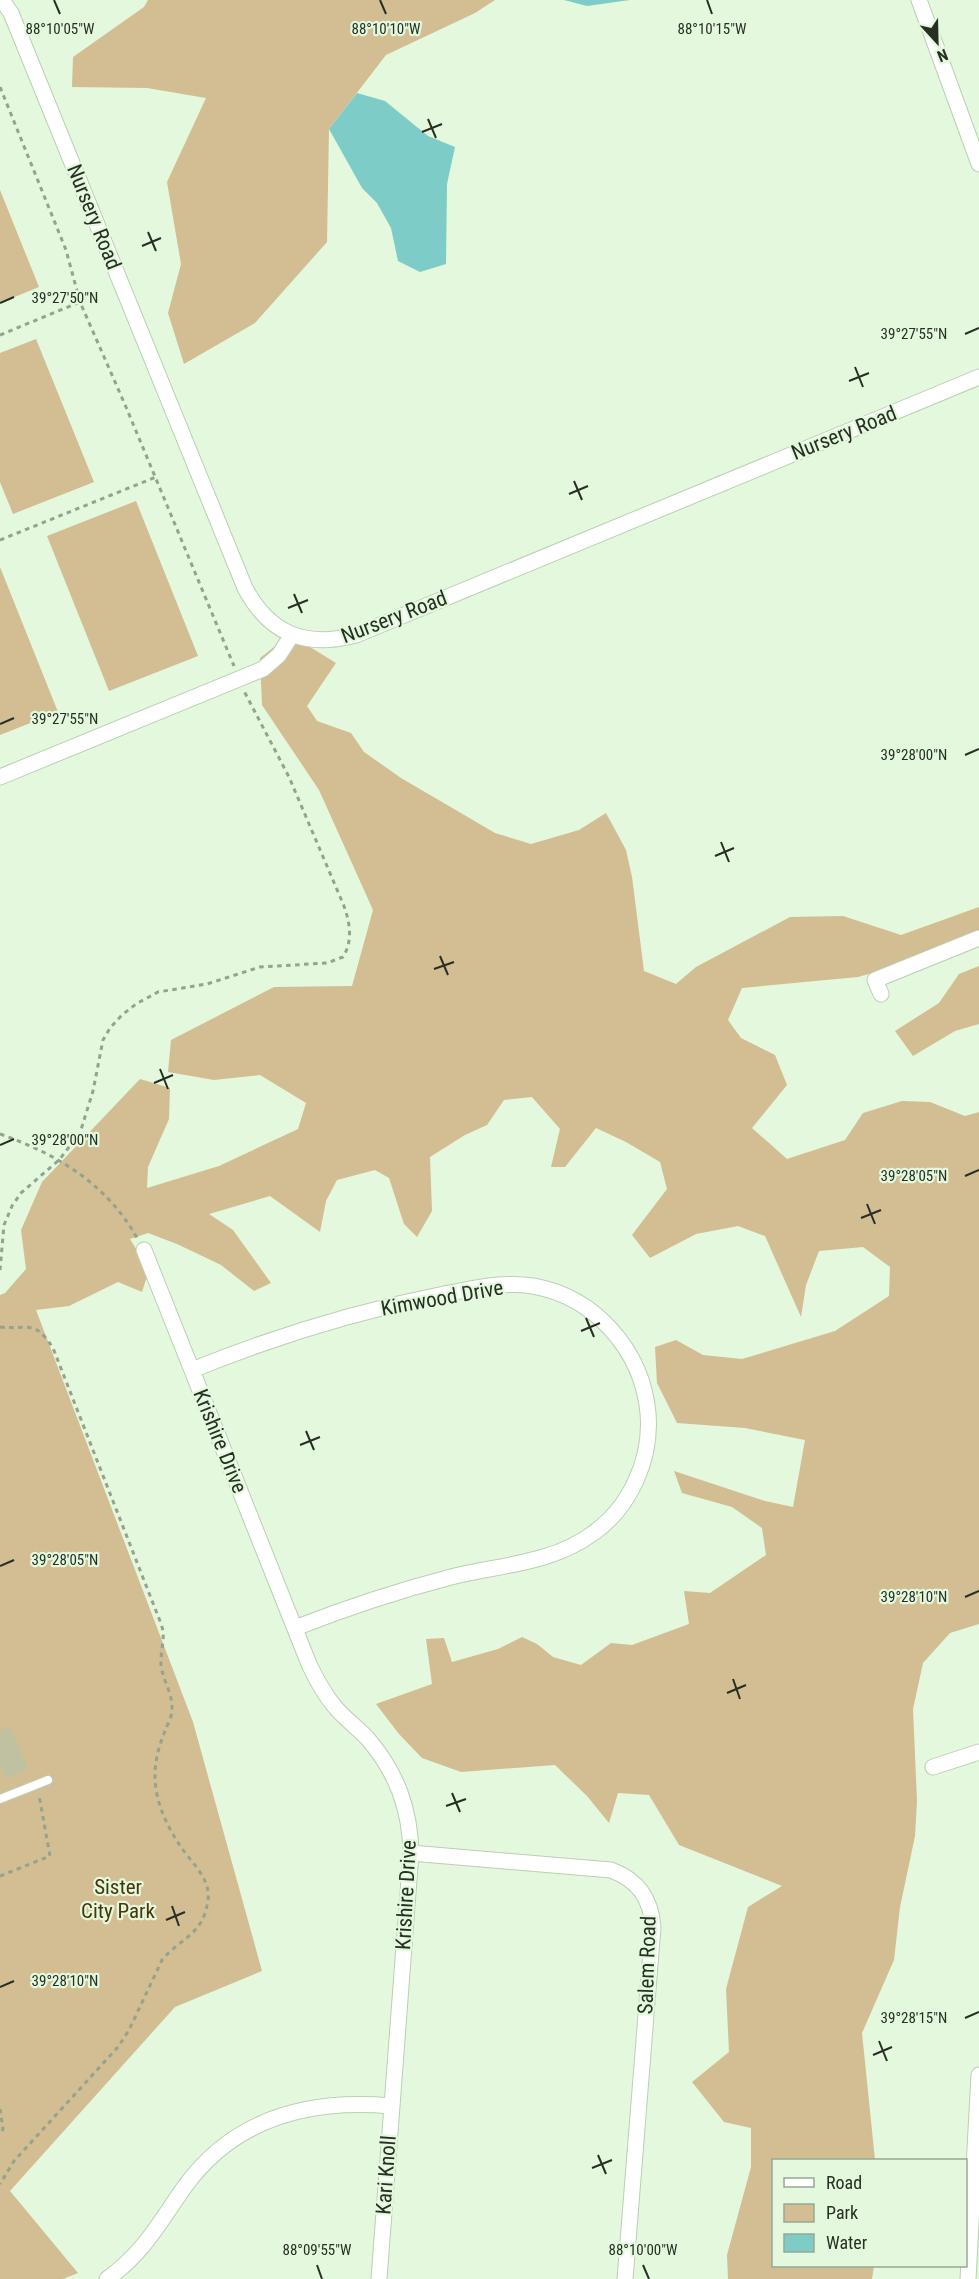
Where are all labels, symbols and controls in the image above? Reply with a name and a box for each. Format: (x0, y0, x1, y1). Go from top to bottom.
north arrow (907, 12, 967, 72)
text: 88°10'05"W (26, 20, 95, 38)
text: 88°10'10"W (352, 20, 421, 38)
text: 88°10'15"W (678, 20, 747, 38)
text: N (934, 45, 951, 66)
street label: Nursery Road (62, 161, 126, 273)
text: 39°27'50"N (32, 289, 98, 307)
text: 39°27'55"N (881, 325, 947, 343)
street label: Nursery Road (788, 401, 900, 465)
street label: Nursery Road (338, 586, 450, 648)
text: 39°27'55"N (32, 710, 98, 728)
text: 39°28'00"N (881, 746, 947, 764)
text: 39°28'00"N (32, 1131, 98, 1149)
text: 39°28'05"N (881, 1167, 947, 1185)
street label: Kimwood Drive (379, 1275, 505, 1321)
street label: Krishire Drive (188, 1386, 252, 1497)
text: 39°28'05"N (32, 1551, 98, 1569)
text: 39°28'10"N (881, 1588, 947, 1606)
street label: Krishire Drive (391, 1839, 421, 1951)
park label: Sister City Park (81, 1875, 156, 1923)
street label: Salem Road (633, 1915, 661, 2015)
text: 39°28'10"N (32, 1972, 98, 1990)
text: 39°28'15"N (881, 2009, 947, 2027)
street label: Kari Knoll (371, 2135, 401, 2215)
legend (772, 2159, 967, 2267)
text: Road (826, 2172, 862, 2193)
text: Park (826, 2202, 858, 2223)
text: Water (826, 2232, 868, 2253)
text: 88°09'55"W (283, 2241, 352, 2259)
text: 88°10'00"W (609, 2241, 678, 2259)

